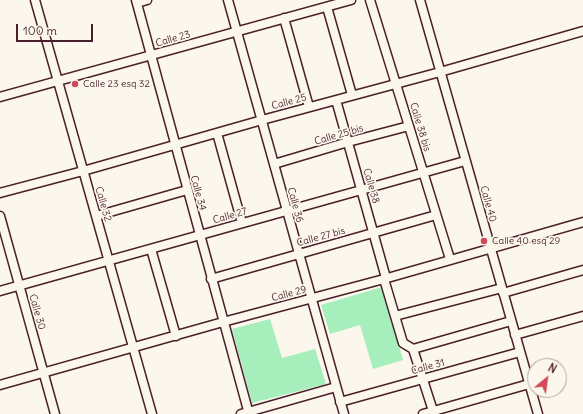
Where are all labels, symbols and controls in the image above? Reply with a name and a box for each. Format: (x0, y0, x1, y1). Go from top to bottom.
scale bar (18, 16, 95, 42)
text: 100 m (23, 23, 57, 38)
street label: Calle 23 (154, 28, 192, 50)
place label: Calle 23 esq 32 (83, 78, 150, 90)
marker: Calle 23 esq 32 (70, 79, 80, 89)
street label: Calle 25 (270, 92, 308, 112)
street label: Calle 38 bis (407, 101, 433, 153)
street label: Calle 25 bis (313, 122, 365, 148)
street label: Calle 38 (360, 167, 382, 205)
street label: Calle 34 (188, 174, 208, 212)
street label: Calle 32 (92, 185, 114, 223)
street label: Calle 40 (477, 185, 499, 223)
street label: Calle 36 (285, 186, 305, 224)
street label: Calle 27 (212, 205, 248, 227)
street label: Calle 27 bis (296, 225, 346, 249)
place label: Calle 40 esq 29 (492, 235, 560, 247)
marker: Calle 40 esq 29 (479, 236, 489, 246)
street label: Calle 29 (270, 284, 308, 304)
street label: Calle 30 (26, 293, 48, 331)
street label: Calle 31 (410, 357, 446, 377)
north arrow (527, 358, 567, 398)
text: N (546, 360, 559, 376)

